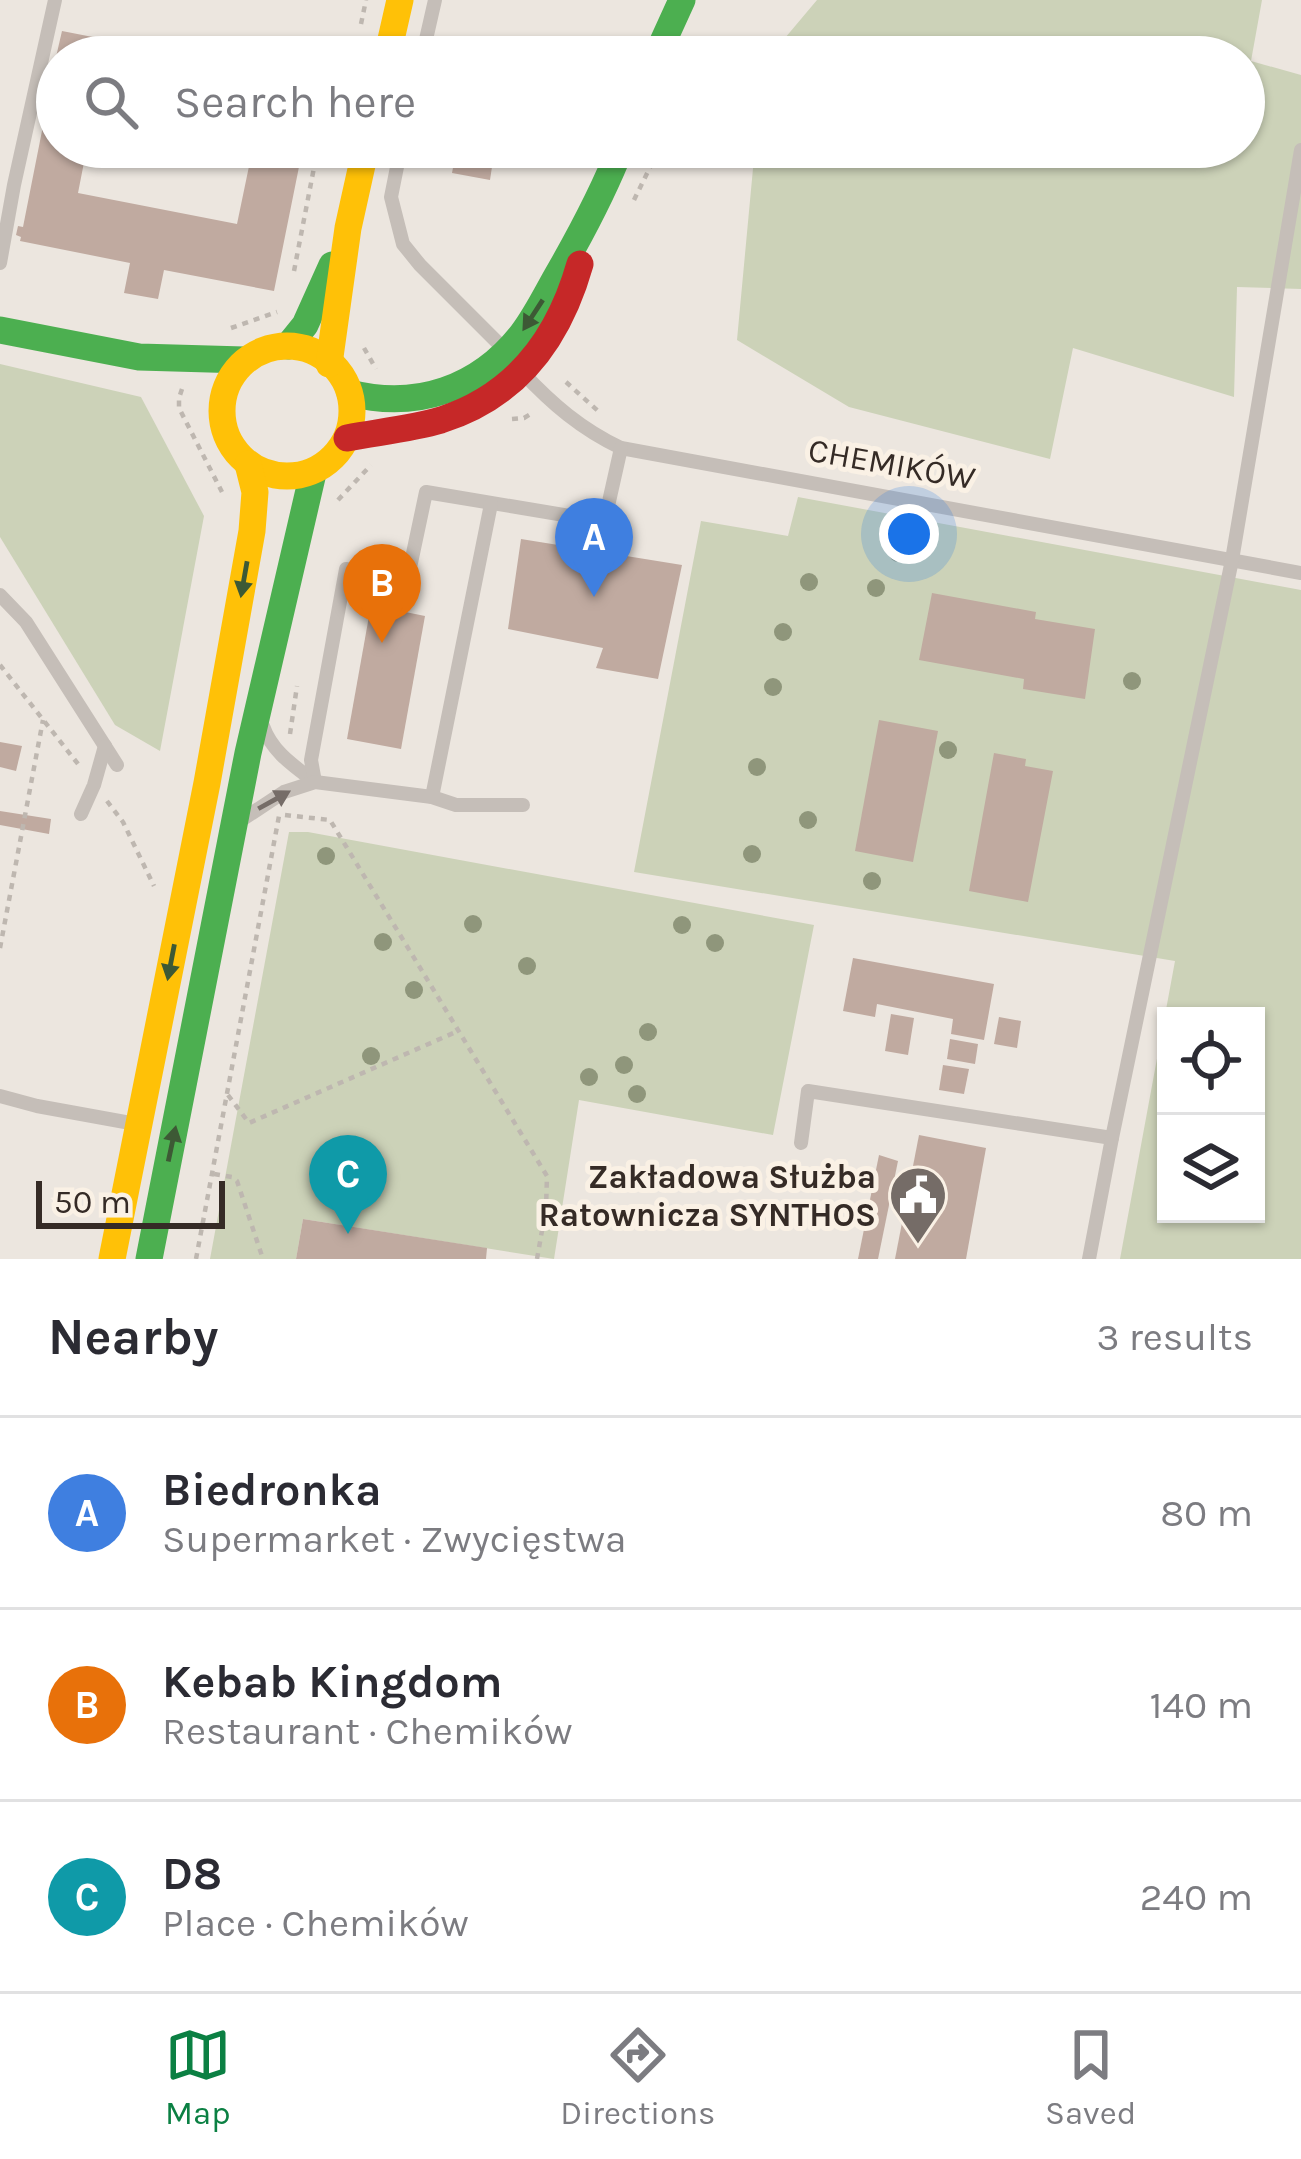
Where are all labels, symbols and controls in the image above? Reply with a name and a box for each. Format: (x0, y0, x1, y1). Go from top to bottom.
search box (36, 36, 1265, 168)
icon: search (78, 69, 144, 135)
text: Search here (174, 76, 416, 128)
one-way arrow (523, 298, 545, 331)
street label: CHEMIKÓW (805, 430, 978, 497)
pin: A (555, 498, 633, 597)
your location (879, 504, 939, 564)
pin: B (343, 544, 421, 643)
one-way arrow (234, 561, 253, 598)
one-way arrow (256, 790, 291, 811)
one-way arrow (161, 944, 180, 982)
map controls (1157, 1007, 1265, 1223)
button: locate (1157, 1007, 1265, 1115)
button: layers (1157, 1115, 1265, 1223)
one-way arrow (163, 1125, 182, 1163)
pin: C (309, 1135, 387, 1234)
place label: Zakładowa Służba Ratownicza SYNTHOS (538, 1158, 876, 1234)
public building icon: Zakładowa Służba Ratownicza SYNTHOS (887, 1164, 949, 1246)
scale bar (36, 1175, 225, 1228)
text: 50 m (54, 1183, 131, 1221)
text: Nearby (48, 1307, 218, 1367)
text: 3 results (1096, 1314, 1253, 1360)
text: Biedronka (162, 1464, 382, 1516)
text: A (75, 1490, 99, 1536)
text: 80 m (1160, 1490, 1253, 1536)
text: Supermarket · Zwycięstwa (162, 1516, 626, 1562)
text: Kebab Kingdom (162, 1656, 502, 1708)
text: B (74, 1682, 100, 1728)
text: 140 m (1149, 1682, 1253, 1728)
text: Restaurant · Chemików (162, 1708, 573, 1754)
text: D8 (162, 1848, 222, 1900)
text: C (75, 1874, 99, 1920)
text: 240 m (1140, 1874, 1253, 1920)
text: Place · Chemików (162, 1900, 469, 1946)
tab: Map (165, 2022, 231, 2132)
tab: Directions (560, 2022, 715, 2132)
tab: Saved (1045, 2022, 1136, 2132)

